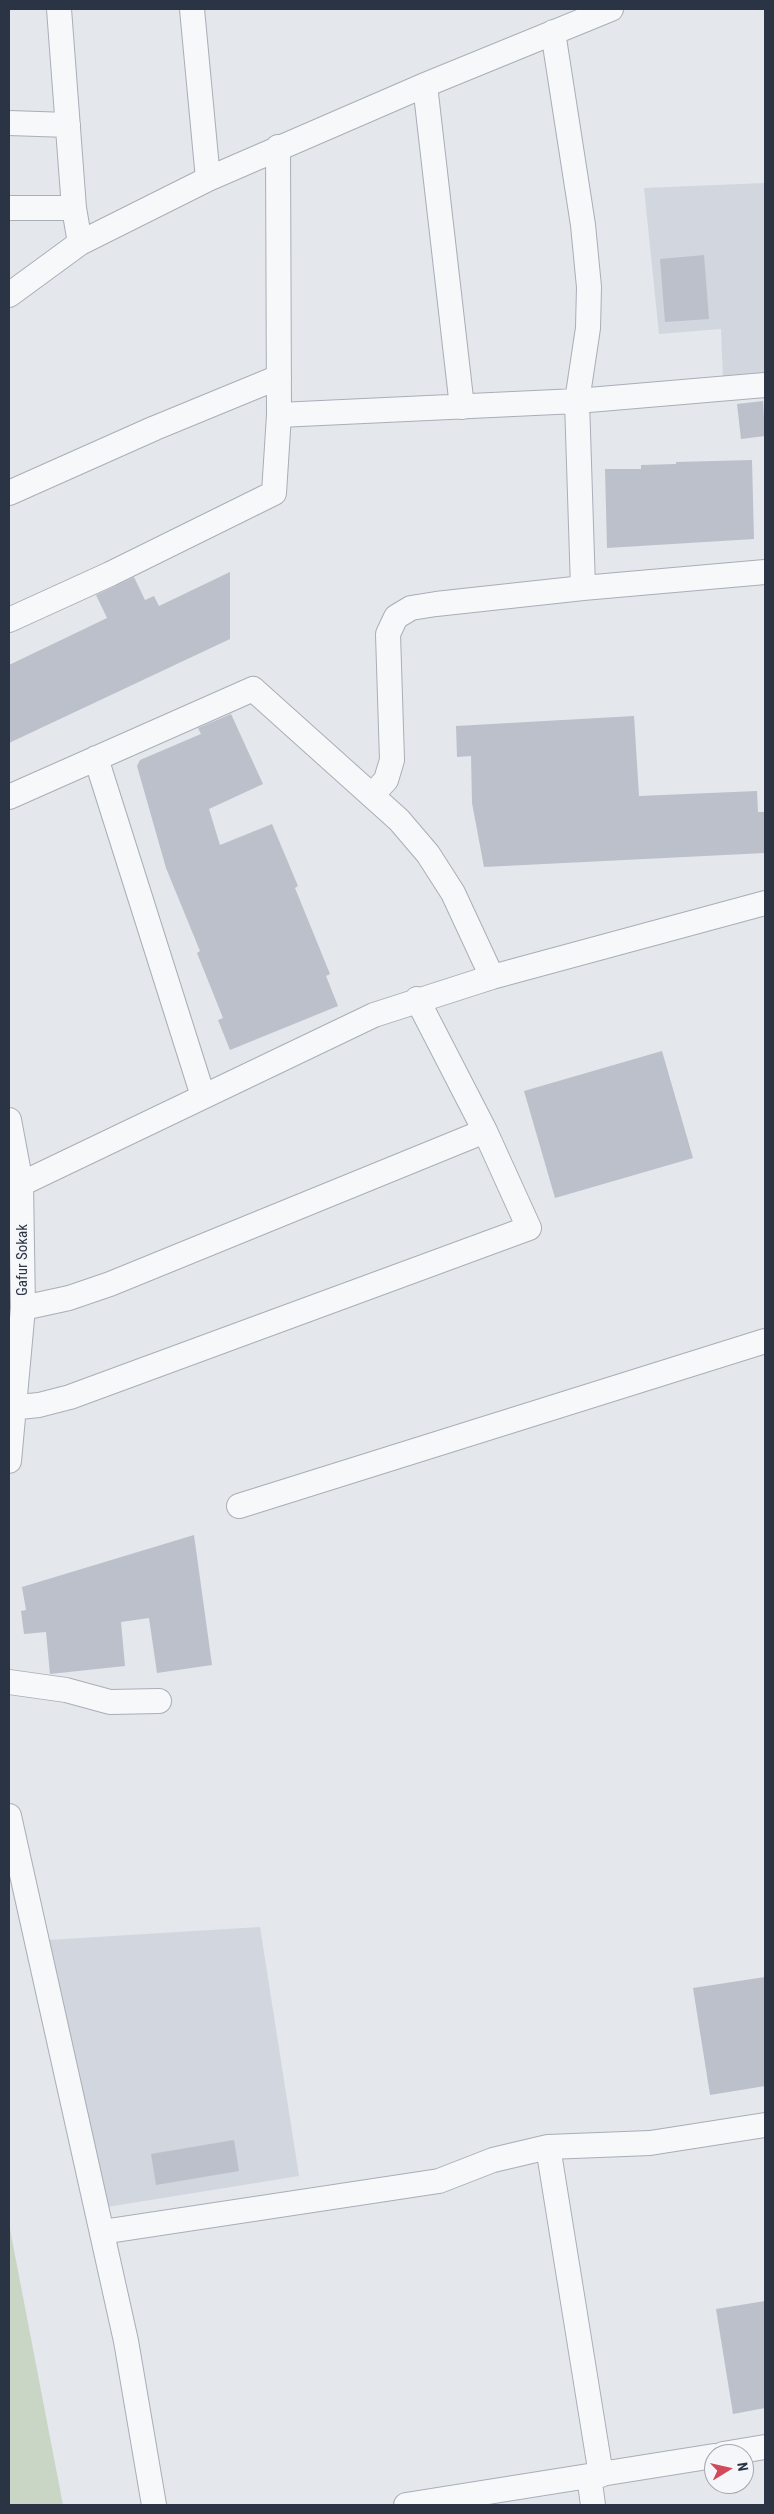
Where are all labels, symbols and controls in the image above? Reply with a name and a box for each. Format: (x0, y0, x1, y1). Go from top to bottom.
street label: Gafur Sokak (14, 1224, 32, 1296)
north arrow (704, 2444, 754, 2494)
text: N (734, 2461, 751, 2472)

